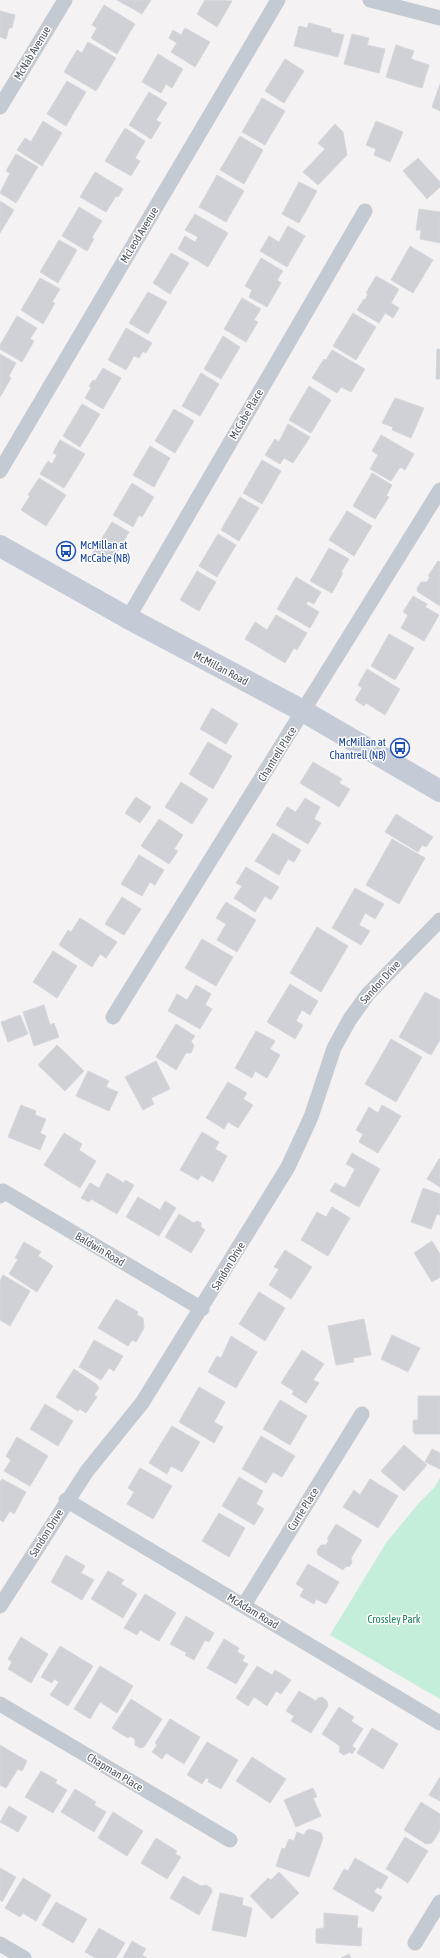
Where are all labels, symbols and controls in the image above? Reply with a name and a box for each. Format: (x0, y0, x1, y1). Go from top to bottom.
street label: McNab Avenue (11, 24, 53, 82)
street label: McLeod Avenue (118, 205, 160, 265)
street label: McCabe Place (227, 387, 265, 441)
place label: McMillan at McCabe (NB) (80, 539, 131, 564)
bus stop icon: McMillan at McCabe (NB) (55, 540, 77, 562)
street label: McMillan Road (192, 649, 250, 687)
street label: Chantrell Place (255, 725, 299, 783)
place label: McMillan at Chantrell (NB) (330, 736, 386, 761)
bus stop icon: McMillan at Chantrell (NB) (389, 737, 411, 759)
street label: Sandon Drive (358, 958, 402, 1006)
street label: Baldwin Road (73, 1230, 127, 1268)
street label: Sandon Drive (209, 1240, 247, 1292)
street label: Currie Place (285, 1485, 321, 1533)
street label: Sandon Drive (27, 1507, 65, 1559)
street label: McAdam Road (225, 1591, 281, 1631)
park label: Crossley Park (367, 1613, 421, 1625)
street label: Chapman Place (85, 1751, 145, 1793)

